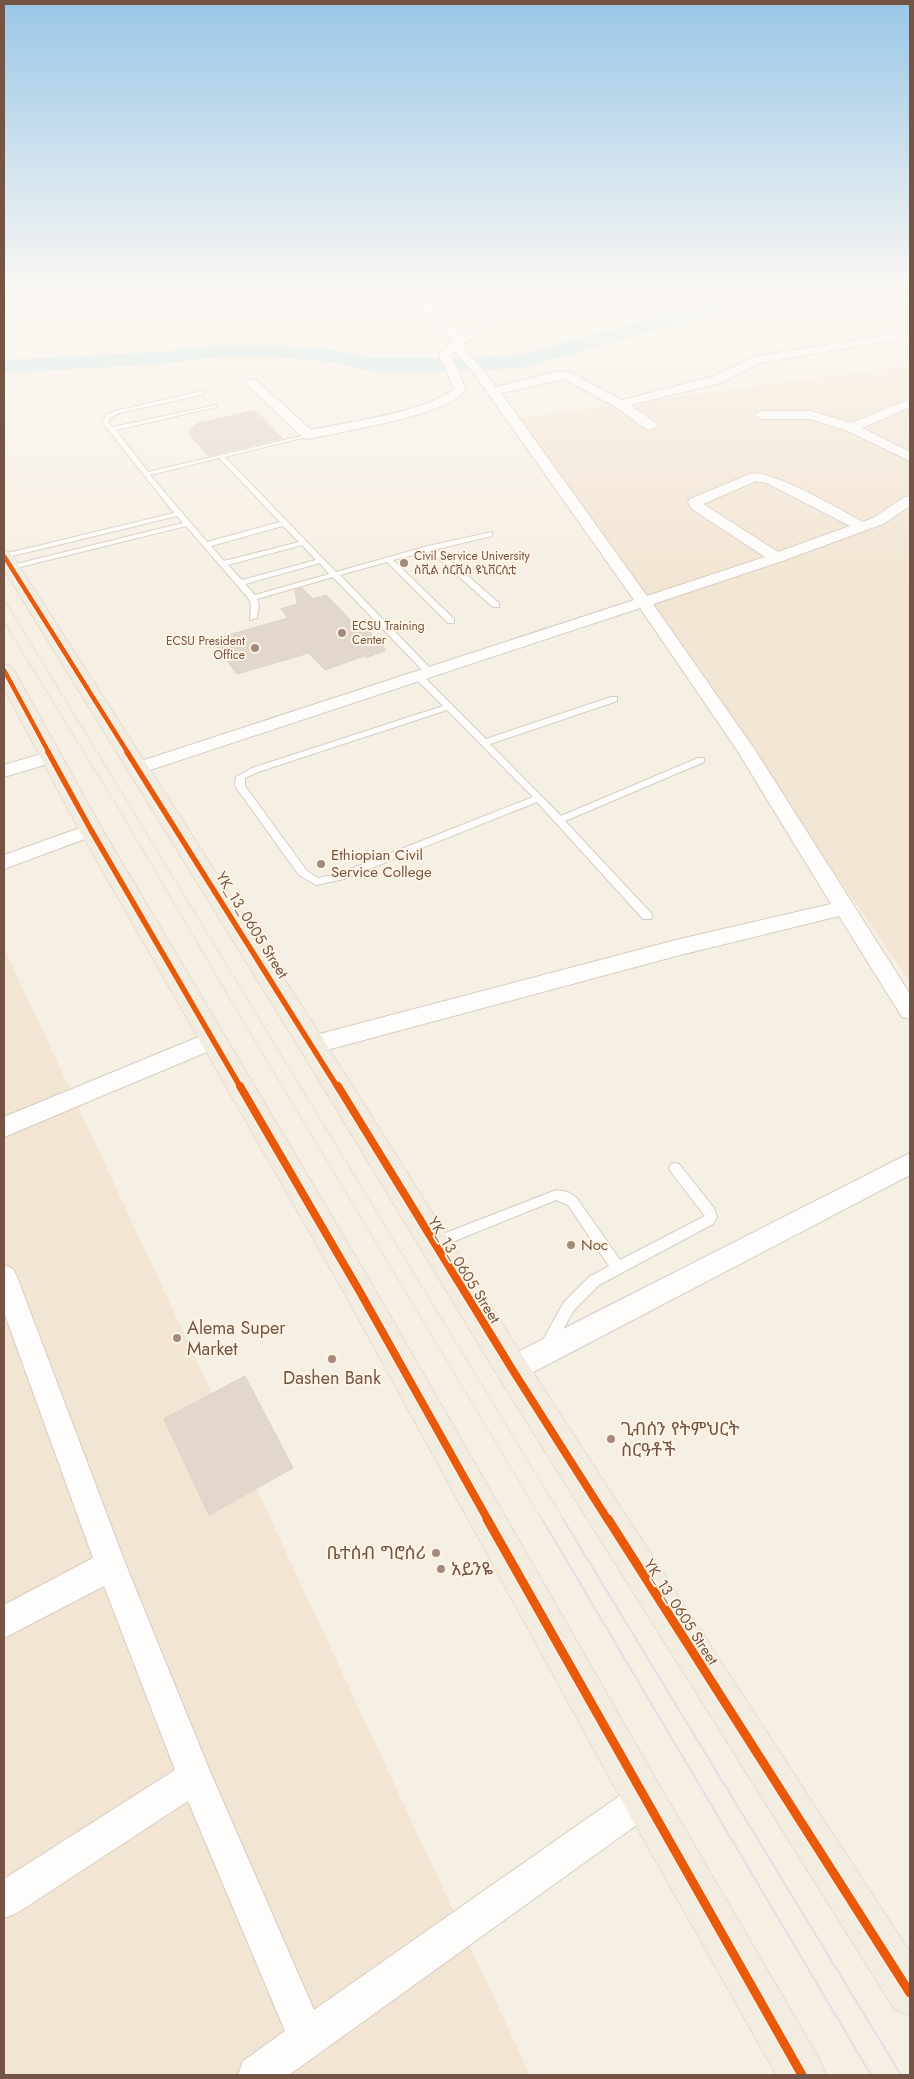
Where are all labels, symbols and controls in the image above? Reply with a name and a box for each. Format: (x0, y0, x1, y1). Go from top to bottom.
place label: Civil Service University ስቪል ሰርቪስ ዩኒቨርሲቲ (414, 547, 530, 579)
marker: Civil Service University ስቪል ሰርቪስ ዩኒቨርሲቲ (398, 557, 410, 569)
place label: ECSU Training Center (352, 617, 425, 649)
marker: ECSU Training Center (336, 627, 348, 639)
place label: ECSU President Office (166, 632, 245, 664)
marker: ECSU President Office (249, 642, 261, 654)
place label: Ethiopian Civil Service College (331, 844, 432, 883)
marker: Ethiopian Civil Service College (315, 858, 327, 870)
street label: YK_13_0605 Street (210, 867, 294, 983)
street label: YK_13_0605 Street (422, 1212, 506, 1328)
place label: Noc (581, 1234, 608, 1256)
marker: Noc (565, 1239, 577, 1251)
place label: Alema Super Market (187, 1315, 286, 1362)
marker: Alema Super Market (171, 1332, 183, 1344)
marker: Dashen Bank (326, 1353, 338, 1365)
place label: Dashen Bank (283, 1365, 381, 1391)
place label: ጊብሰን የትምህርት ስርዓቶች (621, 1416, 740, 1463)
marker: ጊብሰን የትምህርት ስርዓቶች (605, 1433, 617, 1445)
place label: ቤተሰብ ግሮሰሪ (327, 1540, 426, 1566)
marker: ቤተሰብ ግሮሰሪ (430, 1547, 442, 1559)
street label: YK_13_0605 Street (638, 1555, 724, 1670)
place label: አይንዬ (451, 1556, 493, 1582)
marker: አይንዬ (435, 1563, 447, 1575)

